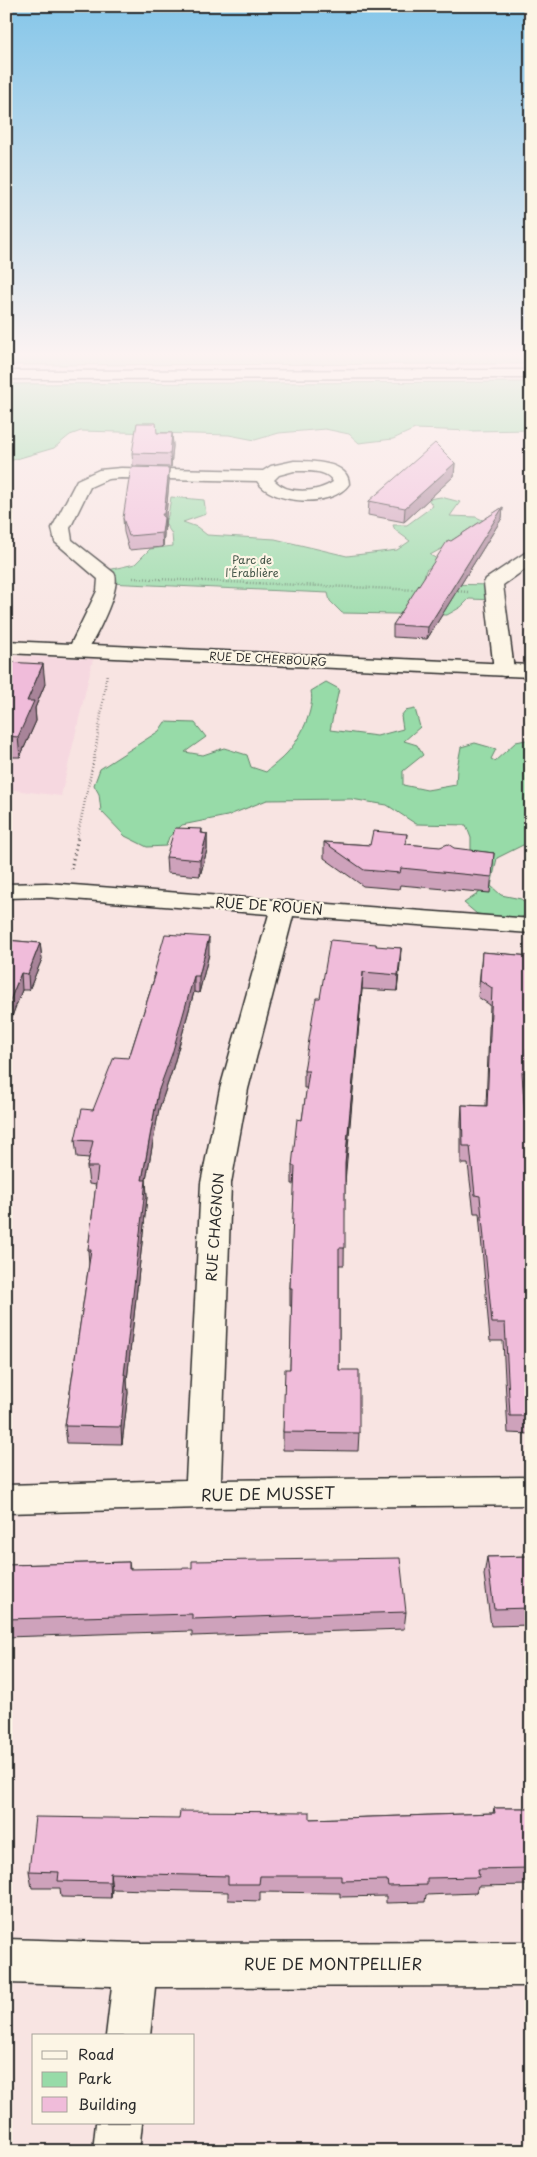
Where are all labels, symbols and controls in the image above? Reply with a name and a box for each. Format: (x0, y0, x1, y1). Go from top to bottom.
park label: Parc de l'Érablière (225, 551, 279, 581)
street label: RUE DE CHERBOURG (209, 647, 327, 670)
street label: RUE DE ROUEN (215, 891, 323, 920)
street label: RUE CHAGNON (200, 1172, 229, 1282)
street label: RUE DE MUSSET (201, 1480, 335, 1506)
street label: RUE DE MONTPELLIER (244, 1951, 422, 1975)
legend (32, 2034, 195, 2124)
text: Road (78, 2042, 114, 2065)
text: Park (78, 2066, 112, 2089)
text: Building (78, 2092, 137, 2115)

